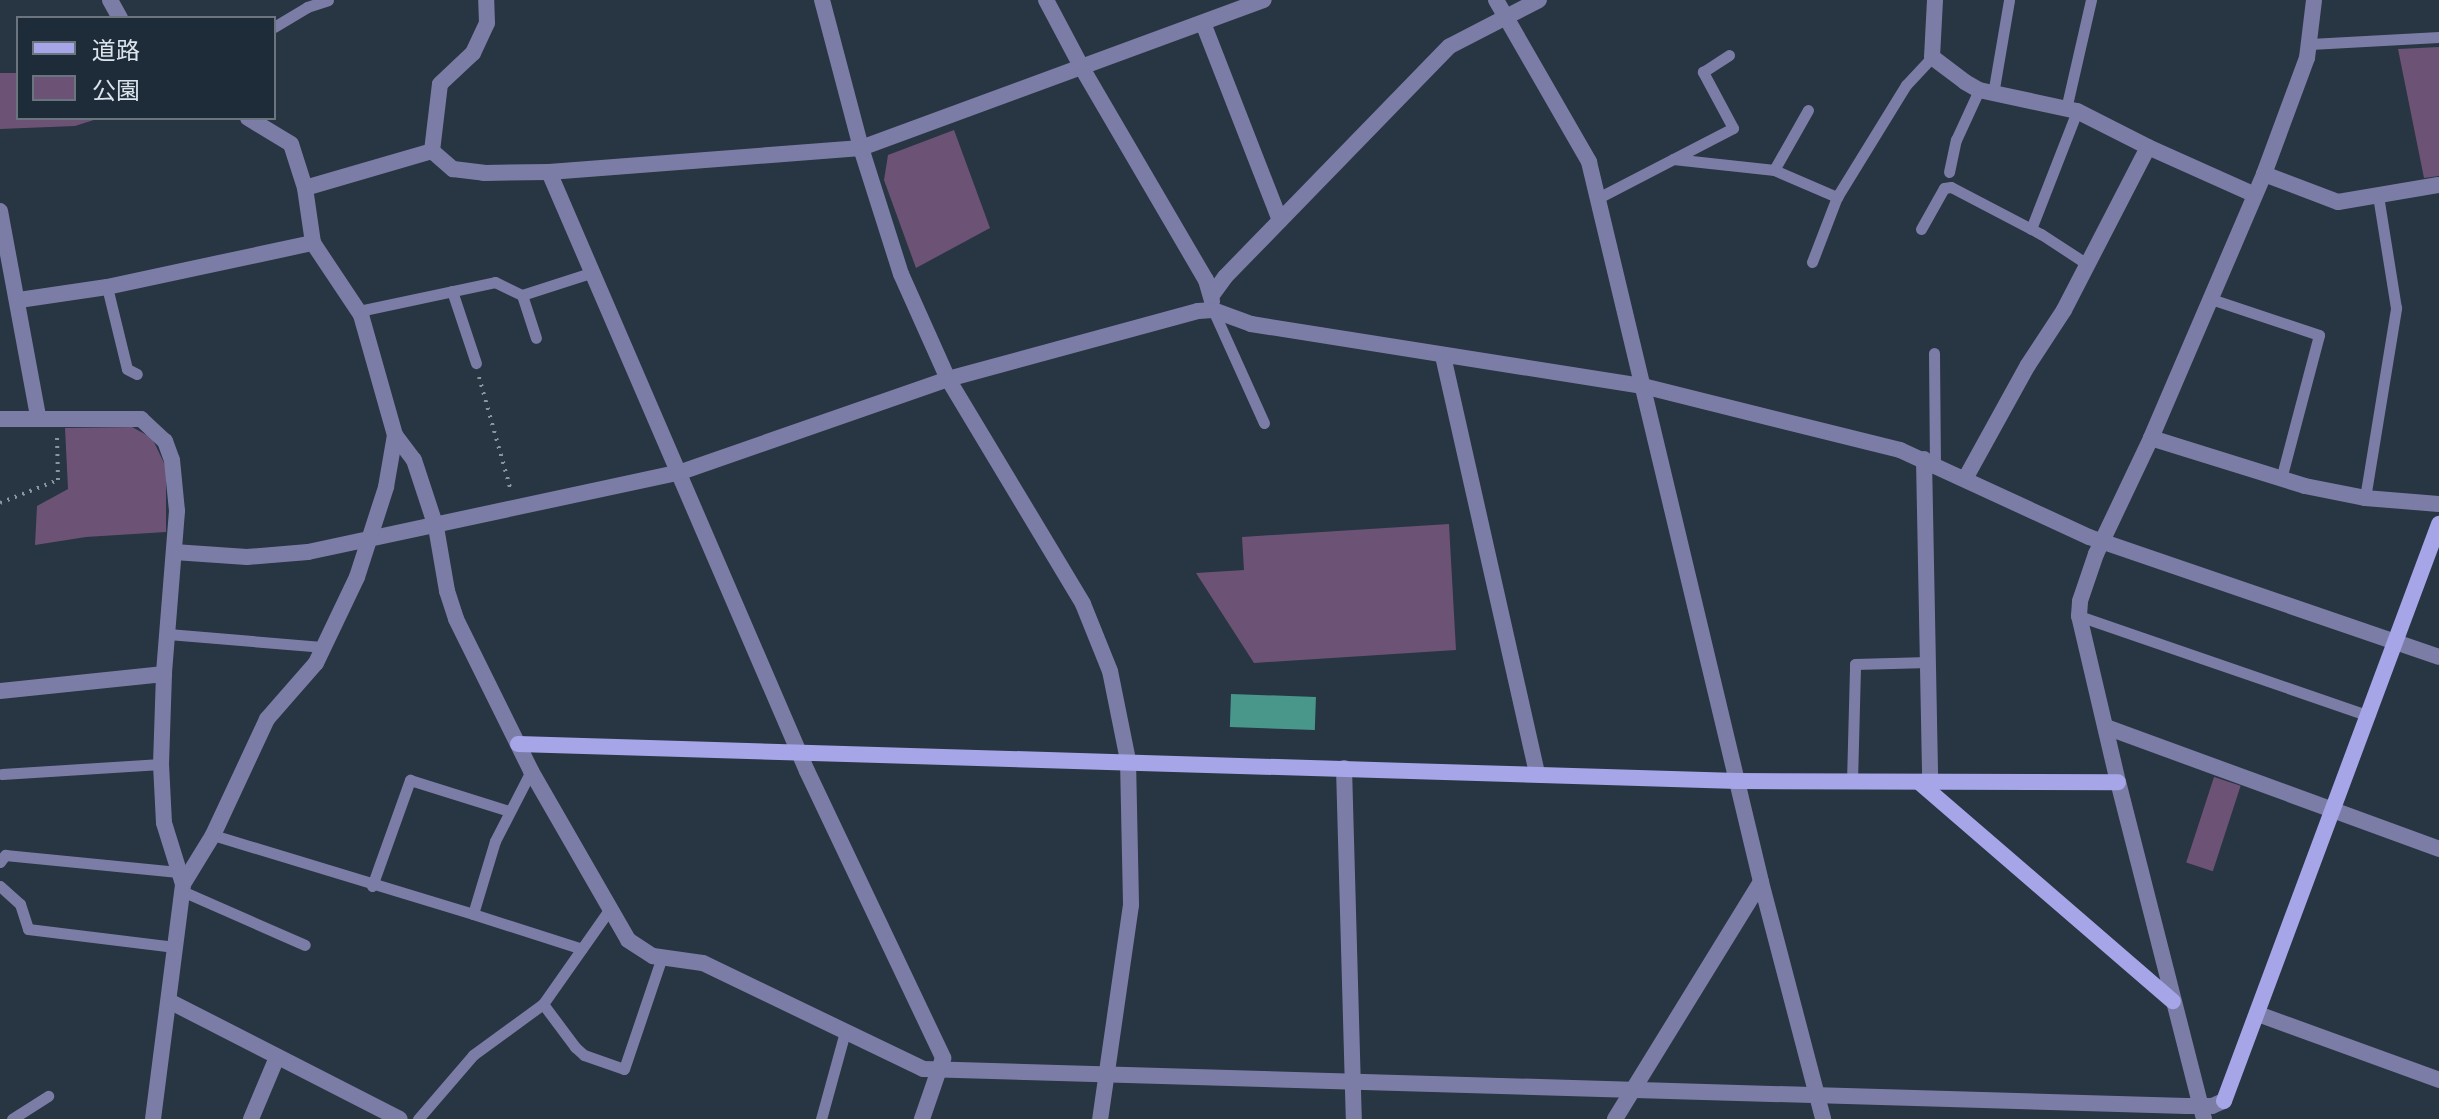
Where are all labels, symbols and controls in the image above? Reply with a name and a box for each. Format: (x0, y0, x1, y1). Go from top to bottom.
legend (16, 16, 276, 120)
text: 道路 (92, 35, 140, 66)
text: 公園 (92, 75, 140, 106)

